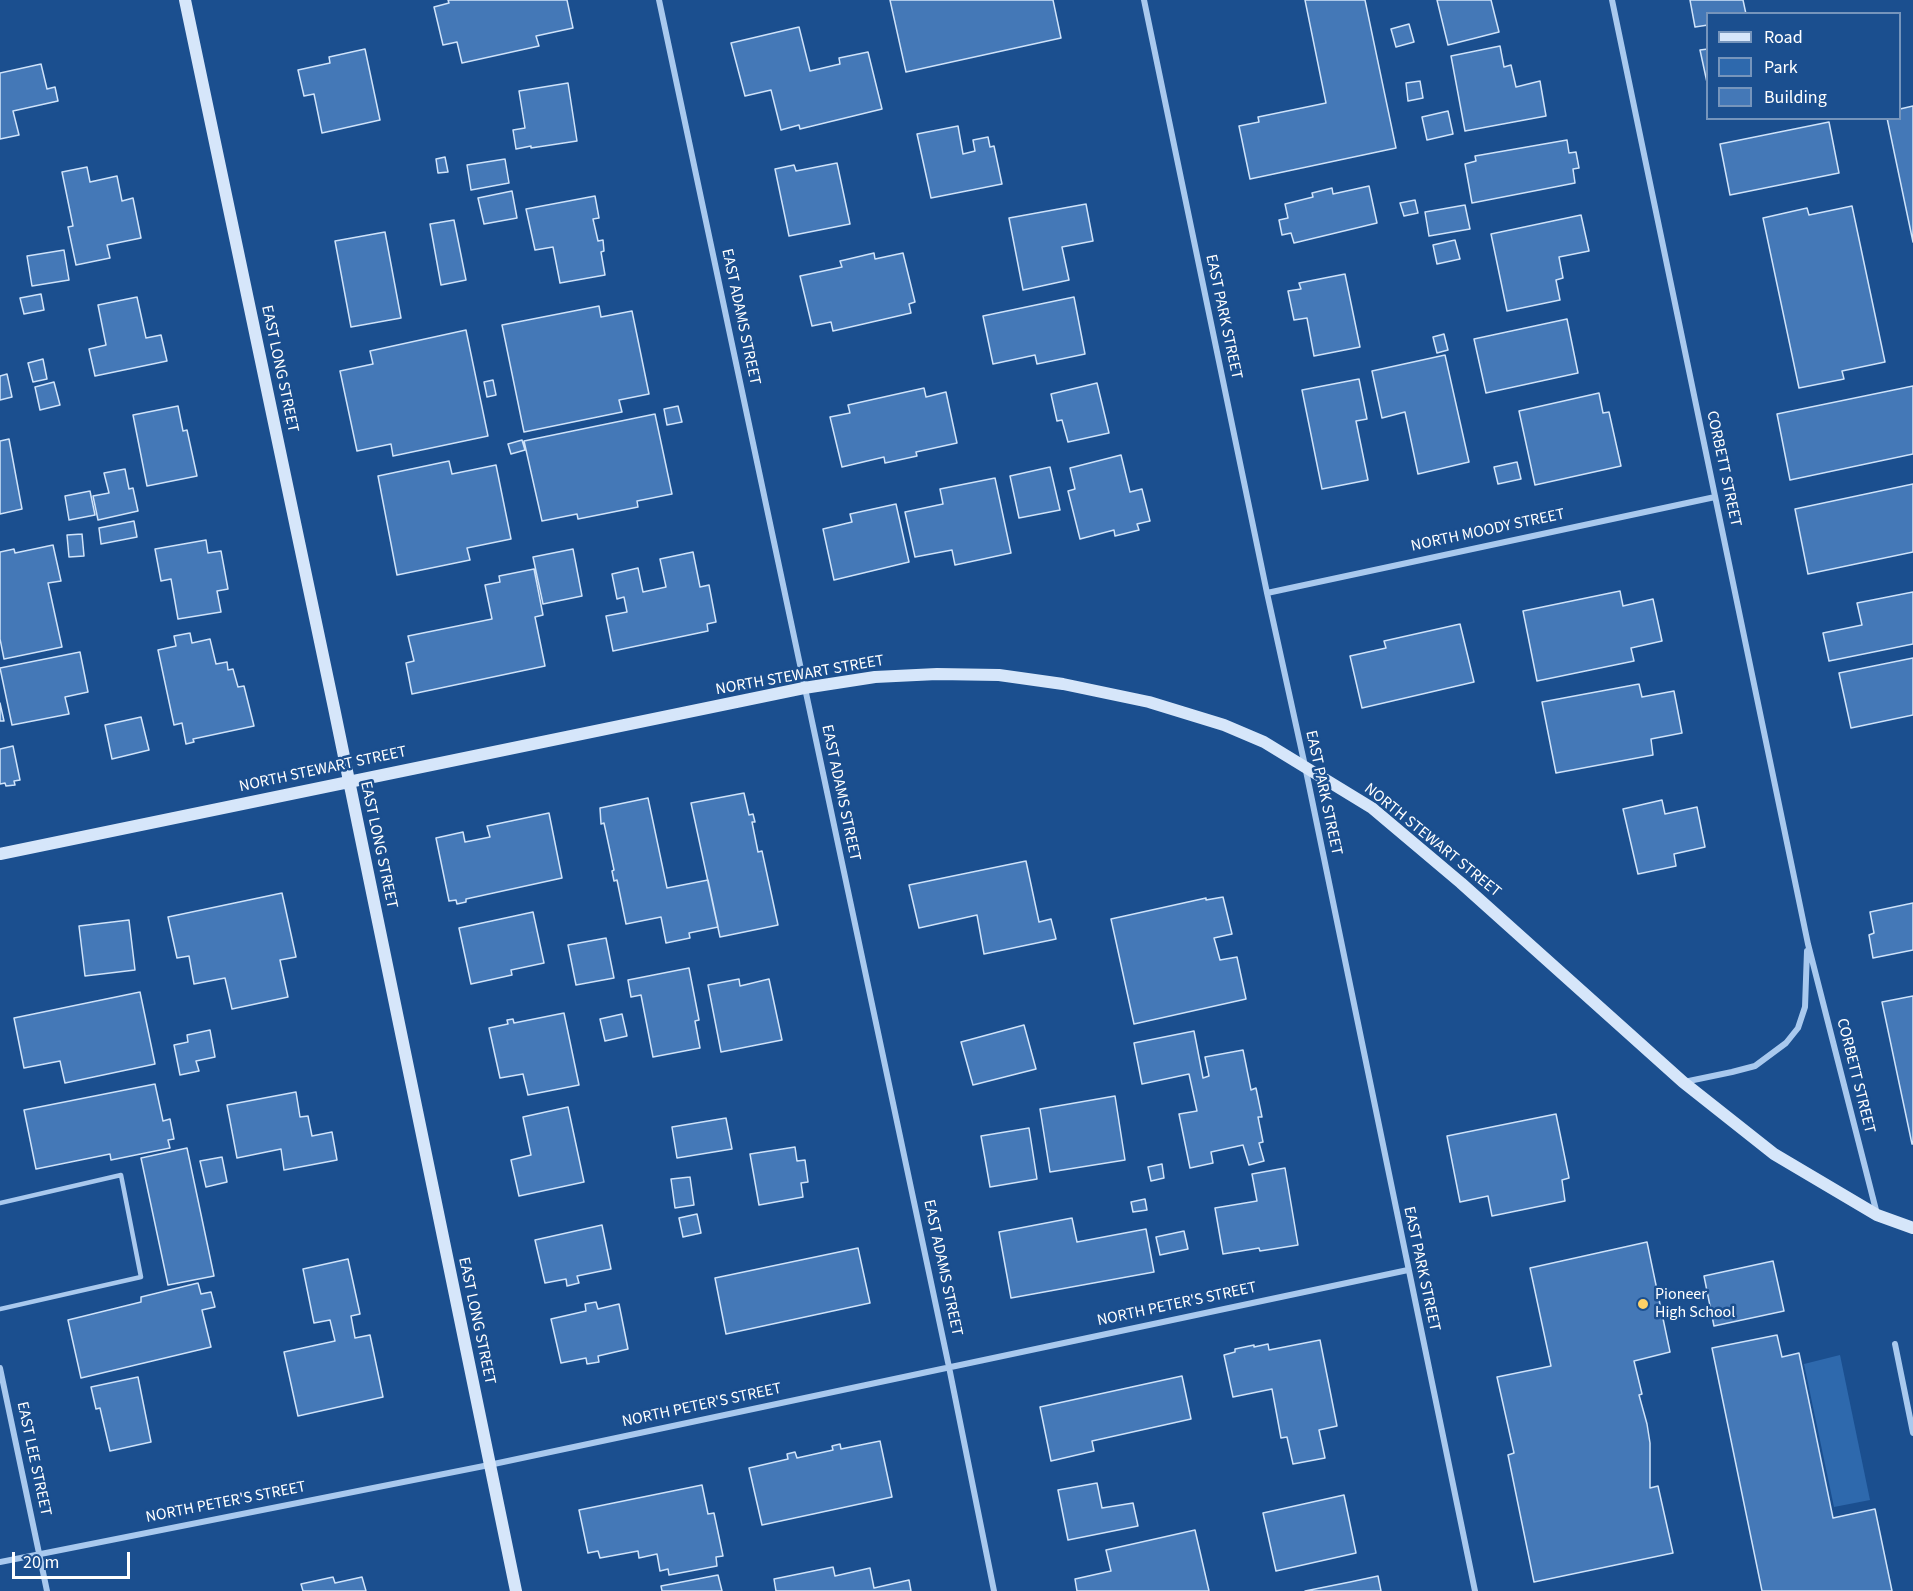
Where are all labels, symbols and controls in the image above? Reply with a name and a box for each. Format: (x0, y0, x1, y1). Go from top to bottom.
legend (1706, 12, 1901, 120)
text: Road (1764, 25, 1803, 50)
text: Park (1764, 55, 1798, 80)
text: Building (1764, 85, 1827, 110)
street label: EAST ADAMS STREET (716, 247, 764, 387)
street label: EAST PARK STREET (1200, 253, 1246, 381)
street label: EAST LONG STREET (256, 303, 302, 435)
street label: CORBETT STREET (1701, 409, 1745, 529)
street label: NORTH MOODY STREET (1409, 505, 1567, 557)
street label: NORTH STEWART STREET (714, 652, 886, 700)
street label: EAST ADAMS STREET (816, 723, 864, 863)
street label: EAST PARK STREET (1300, 729, 1346, 857)
street label: NORTH STEWART STREET (238, 743, 408, 797)
street label: EAST LONG STREET (355, 779, 401, 911)
street label: NORTH STEWART STREET (1360, 780, 1504, 902)
street label: CORBETT STREET (1831, 1016, 1879, 1136)
street label: EAST ADAMS STREET (918, 1198, 966, 1338)
street label: EAST PARK STREET (1398, 1205, 1444, 1333)
street label: EAST LONG STREET (453, 1255, 499, 1387)
street label: NORTH PETER'S STREET (1095, 1279, 1259, 1331)
place label: Pioneer High School (1655, 1285, 1735, 1323)
marker: Pioneer High School (1636, 1297, 1650, 1311)
street label: NORTH PETER'S STREET (620, 1380, 784, 1432)
street label: EAST LEE STREET (12, 1400, 54, 1518)
street label: NORTH PETER'S STREET (144, 1478, 308, 1528)
scale bar (15, 1540, 134, 1578)
text: 20 m (23, 1550, 59, 1575)

